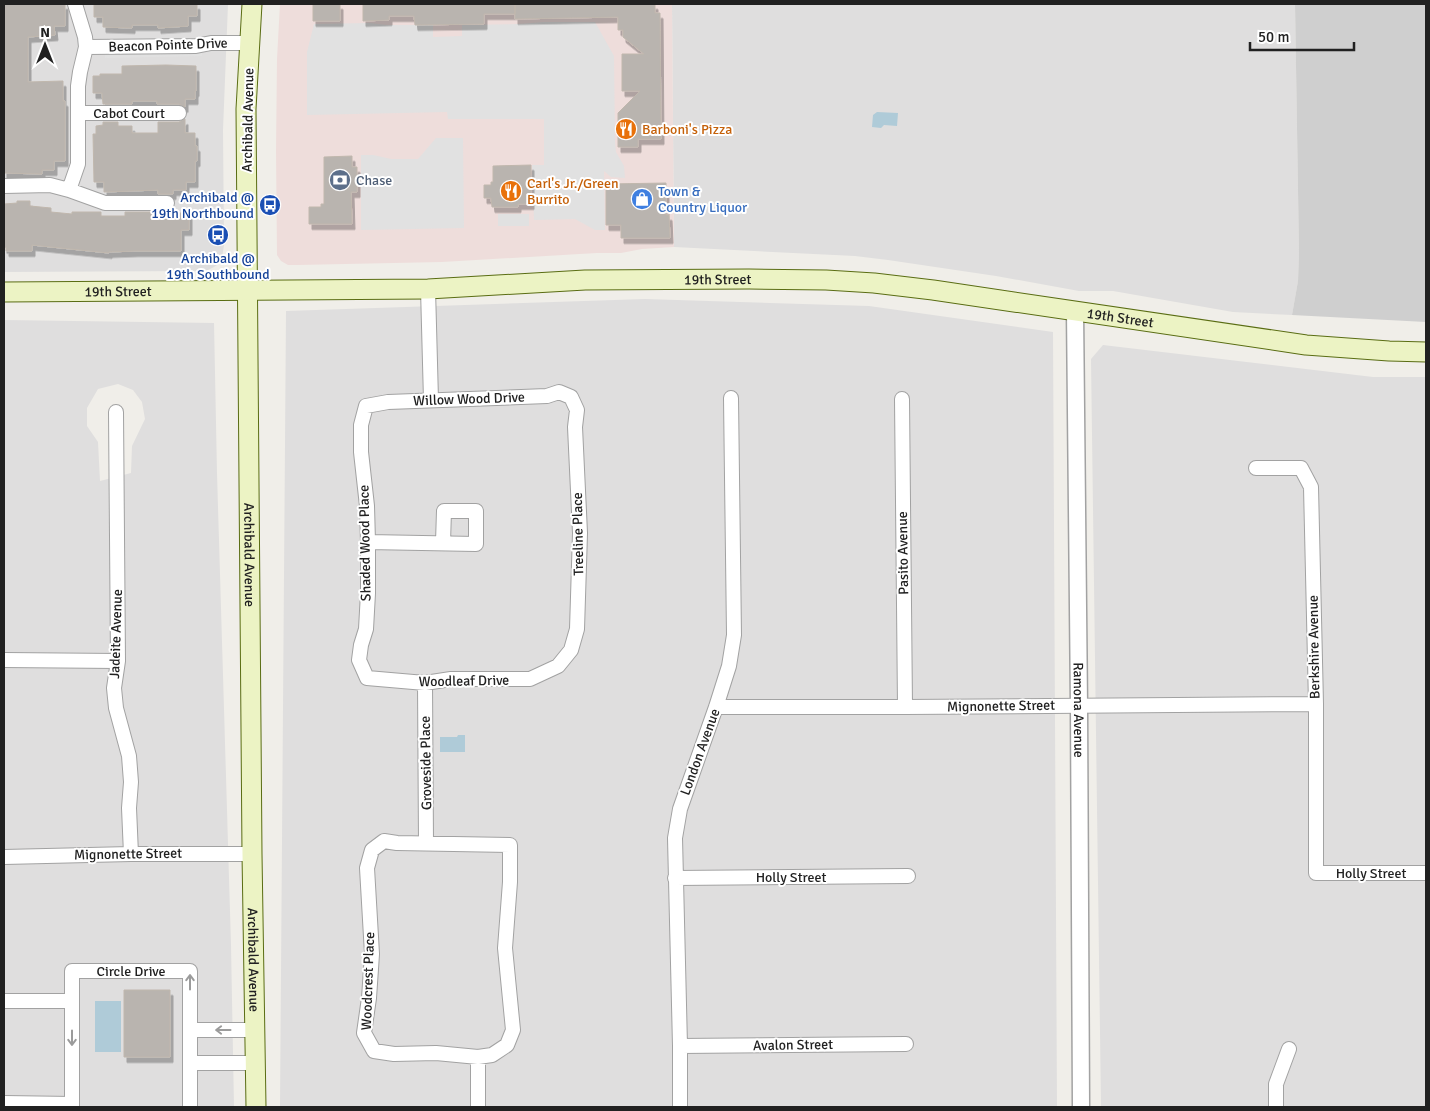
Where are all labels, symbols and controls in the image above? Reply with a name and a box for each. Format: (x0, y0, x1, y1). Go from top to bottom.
north arrow (20, 20, 70, 70)
scale bar (1250, 20, 1354, 52)
text: N (40, 24, 50, 41)
text: 50 m (1258, 28, 1289, 46)
street label: Beacon Pointe Drive (108, 34, 228, 56)
street label: Archibald Avenue (239, 68, 257, 172)
street label: Cabot Court (93, 105, 165, 122)
restaurant icon: Barboni's Pizza (614, 117, 638, 141)
place label: Barboni's Pizza (642, 121, 732, 138)
bank icon: Chase (328, 168, 352, 192)
place label: Chase (356, 172, 392, 189)
place label: Carl's Jr./Green Burrito (527, 175, 619, 208)
restaurant icon: Carl's Jr./Green Burrito (499, 179, 523, 203)
place label: Town & Country Liquor (658, 183, 748, 216)
shop icon: Town & Country Liquor (630, 187, 654, 211)
place label: Archibald @ 19th Northbound (151, 189, 254, 222)
bus stop icon: Archibald @ 19th Northbound (258, 193, 282, 217)
bus stop icon: Archibald @ 19th Southbound (206, 223, 230, 247)
place label: Archibald @ 19th Southbound (166, 250, 270, 283)
street label: 19th Street (684, 270, 752, 288)
street label: 19th Street (84, 282, 152, 300)
street label: 19th Street (1086, 304, 1155, 331)
street label: Willow Wood Drive (413, 389, 525, 409)
street label: Shaded Wood Place (355, 485, 375, 601)
street label: Treeline Place (569, 492, 587, 576)
street label: Archibald Avenue (241, 503, 259, 607)
street label: Pasito Avenue (894, 511, 912, 595)
street label: Jadeite Avenue (106, 589, 126, 679)
street label: Berkshire Avenue (1305, 595, 1323, 699)
street label: Ramona Avenue (1070, 662, 1088, 758)
street label: Woodleaf Drive (419, 672, 509, 690)
street label: Mignonette Street (947, 697, 1055, 715)
street label: London Avenue (676, 706, 724, 798)
street label: Groveside Place (417, 716, 435, 810)
street label: Mignonette Street (74, 845, 182, 863)
street label: Holly Street (1336, 865, 1406, 882)
street label: Holly Street (756, 869, 826, 886)
street label: Archibald Avenue (244, 907, 263, 1012)
street label: Woodcrest Place (358, 931, 378, 1031)
street label: Circle Drive (96, 963, 166, 980)
one-way arrow (185, 974, 195, 990)
one-way arrow (215, 1025, 232, 1035)
one-way arrow (67, 1029, 77, 1045)
street label: Avalon Street (753, 1036, 833, 1054)

